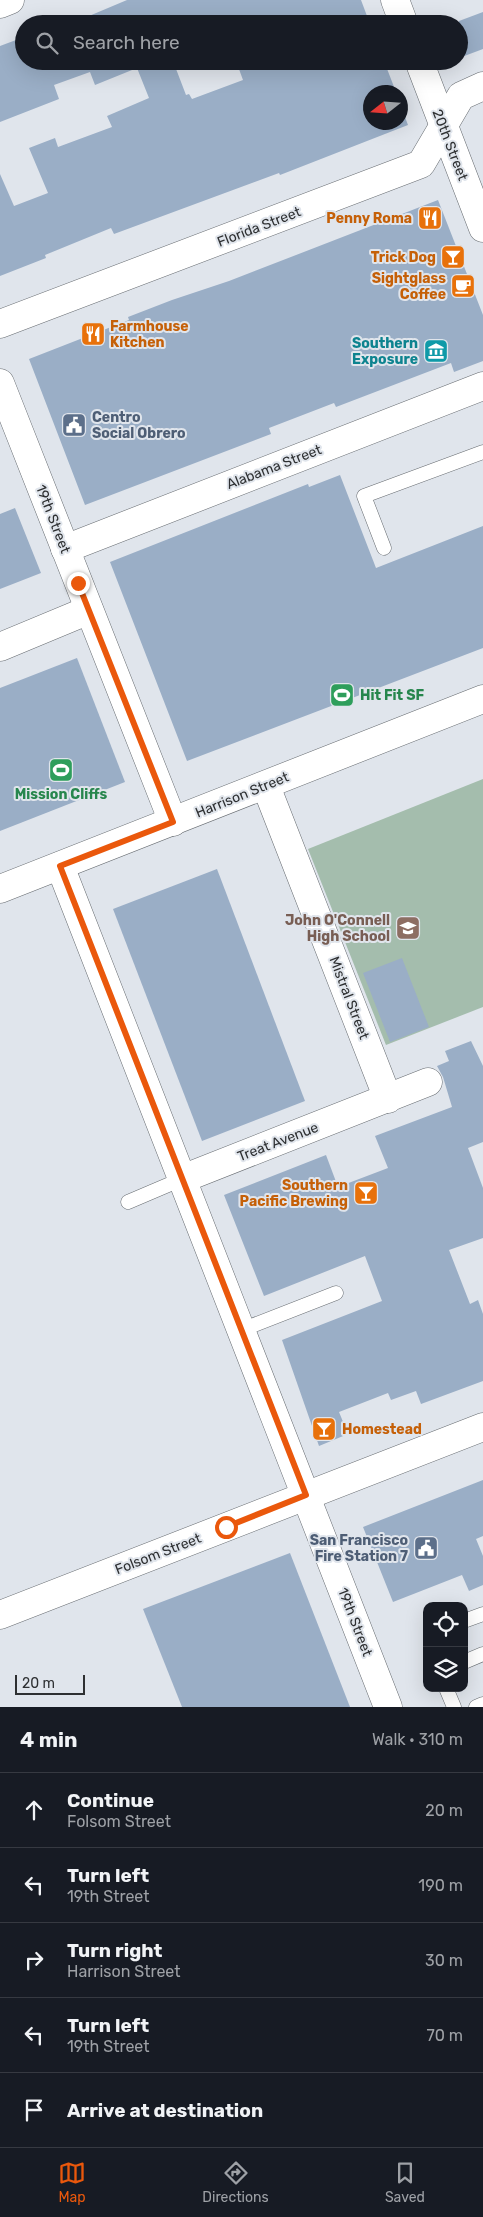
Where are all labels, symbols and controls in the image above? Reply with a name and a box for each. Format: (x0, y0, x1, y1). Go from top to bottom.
search box (15, 15, 468, 70)
icon: search (33, 29, 61, 57)
text: Search here (73, 31, 180, 54)
north arrow (363, 85, 408, 130)
street label: 20th Street (429, 107, 472, 184)
street label: Florida Street (215, 203, 304, 251)
restaurant icon: Penny Roma (417, 205, 443, 231)
place label: Penny Roma (326, 210, 412, 227)
bar icon: Trick Dog (440, 244, 466, 270)
place label: Trick Dog (371, 249, 436, 266)
place label: Sightglass Coffee (372, 270, 446, 303)
cafe icon: Sightglass Coffee (450, 273, 476, 299)
place label: Farmhouse Kitchen (110, 318, 189, 351)
restaurant icon: Farmhouse Kitchen (80, 321, 106, 347)
place label: Southern Exposure (352, 335, 418, 368)
museum icon: Southern Exposure (423, 338, 449, 364)
place label: Centro Social Obrero (92, 409, 186, 442)
public building icon: Centro Social Obrero (61, 412, 87, 438)
street label: Alabama Street (224, 441, 325, 493)
street label: 19th Street (32, 482, 74, 556)
route end (67, 572, 90, 595)
sports icon: Hit Fit SF (329, 682, 355, 708)
place label: Hit Fit SF (360, 687, 424, 704)
sports icon: Mission Cliffs (48, 757, 74, 783)
street label: Harrison Street (193, 768, 292, 821)
place label: Mission Cliffs (15, 786, 107, 803)
place label: John O'Connell High School (285, 912, 390, 945)
school or university icon: John O'Connell High School (395, 915, 421, 941)
street label: Mistral Street (325, 954, 373, 1042)
street label: Treat Avenue (235, 1119, 321, 1165)
place label: Southern Pacific Brewing (240, 1177, 348, 1210)
bar icon: Southern Pacific Brewing (353, 1180, 379, 1206)
bar icon: Homestead (311, 1416, 337, 1442)
place label: Homestead (342, 1421, 422, 1438)
route start (215, 1516, 238, 1539)
street label: Folsom Street (112, 1530, 204, 1578)
place label: San Francisco Fire Station 7 (310, 1532, 408, 1565)
public building icon: San Francisco Fire Station 7 (413, 1535, 439, 1561)
street label: 19th Street (334, 1585, 376, 1659)
map controls (423, 1602, 468, 1692)
button: locate (423, 1602, 468, 1647)
button: layers (423, 1647, 468, 1692)
scale bar (15, 1672, 85, 1695)
text: 20 m (22, 1675, 55, 1692)
text: 4 min (20, 1727, 78, 1752)
text: Walk · 310 m (372, 1730, 463, 1749)
text: Continue (67, 1789, 154, 1812)
icon: ahead (20, 1796, 48, 1824)
text: 20 m (425, 1801, 463, 1820)
text: Folsom Street (67, 1812, 171, 1831)
text: Turn left (67, 1864, 149, 1887)
icon: left (20, 1871, 48, 1899)
text: 190 m (418, 1876, 463, 1895)
text: 19th Street (67, 1887, 150, 1906)
text: Turn right (67, 1939, 162, 1962)
icon: right (20, 1946, 48, 1974)
text: 30 m (425, 1951, 463, 1970)
text: Harrison Street (67, 1962, 181, 1981)
text: Turn left (67, 2014, 149, 2037)
icon: left (20, 2021, 48, 2049)
text: 70 m (426, 2026, 463, 2045)
text: 19th Street (67, 2037, 150, 2056)
icon: arrive (20, 2096, 48, 2124)
text: Arrive at destination (67, 2099, 263, 2122)
tab: Map (58, 2159, 86, 2206)
tab: Directions (202, 2159, 269, 2206)
tab: Saved (385, 2159, 425, 2206)

